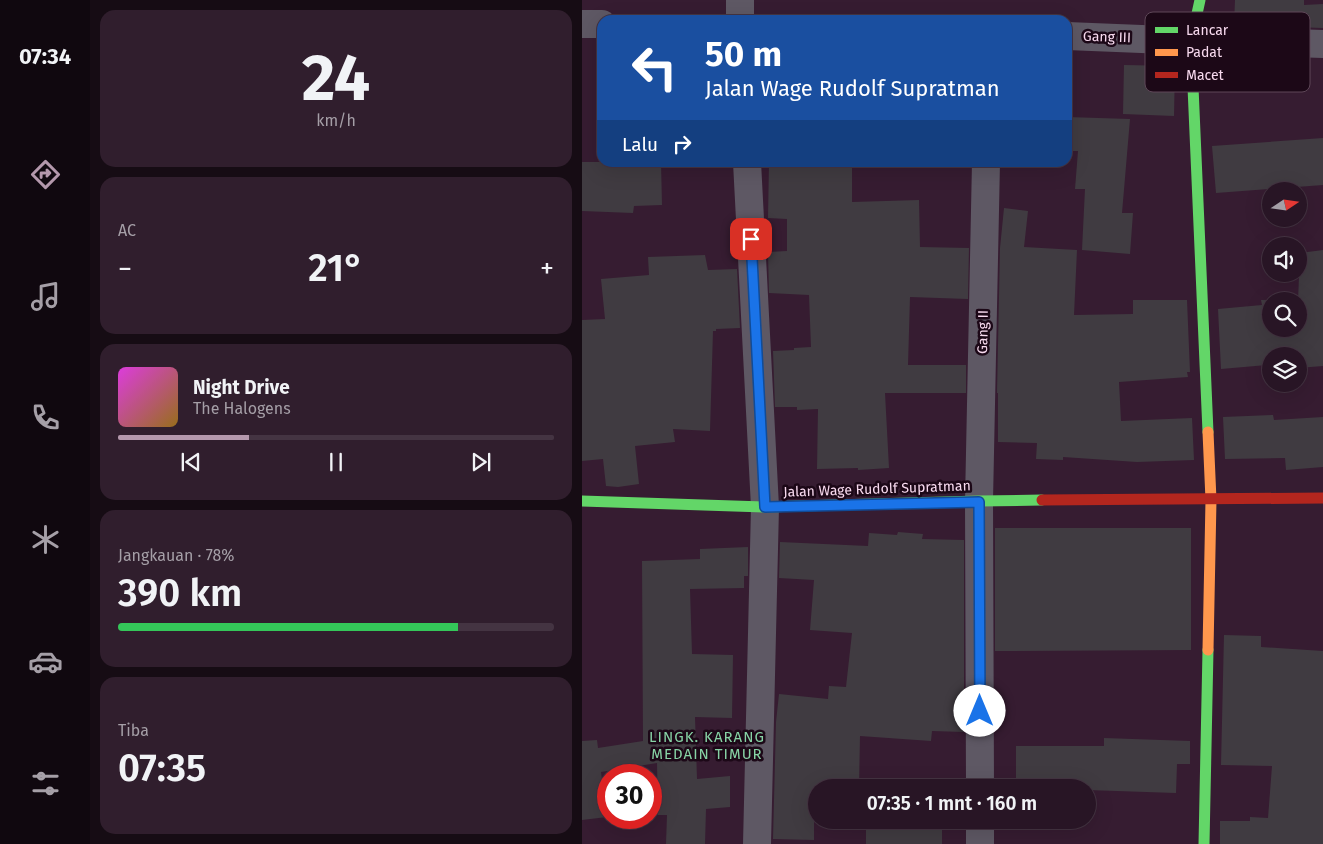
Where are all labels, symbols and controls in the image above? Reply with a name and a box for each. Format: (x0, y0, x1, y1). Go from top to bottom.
legend (1145, 12, 1310, 92)
text: Lancar (1186, 22, 1229, 39)
street label: Gang III (1083, 28, 1131, 46)
text: 50 m (705, 33, 782, 75)
icon: left (622, 35, 687, 100)
text: 24 (302, 39, 370, 117)
text: 07:34 (19, 43, 71, 70)
text: Padat (1186, 44, 1223, 61)
text: Macet (1186, 67, 1225, 84)
text: Jalan Wage Rudolf Supratman (705, 75, 1000, 102)
text: km/h (316, 111, 356, 130)
icon: right (668, 130, 696, 158)
text: Lalu (622, 133, 658, 156)
icon: directions (28, 157, 63, 192)
north arrow (1262, 182, 1307, 228)
map controls (1262, 182, 1307, 392)
pin (730, 218, 772, 260)
text: AC (118, 221, 136, 240)
icon: arrive (737, 225, 765, 253)
button: sound (1262, 237, 1307, 282)
text: 21° (308, 245, 364, 291)
text: − (118, 252, 132, 285)
text: + (540, 252, 554, 285)
icon: music (28, 279, 63, 314)
button: search (1262, 292, 1307, 337)
street label: Gang II (974, 310, 992, 354)
button: layers (1262, 347, 1307, 392)
text: Night Drive (193, 376, 290, 399)
text: The Halogens (193, 399, 291, 418)
icon: phone (28, 400, 63, 435)
icon: previous (177, 448, 205, 476)
icon: pause (322, 448, 350, 476)
icon: next (467, 448, 495, 476)
street label: Jalan Wage Rudolf Supratman (783, 477, 971, 501)
icon: climate (28, 522, 63, 557)
text: Jangkauan · 78% (118, 546, 234, 565)
text: 390 km (118, 570, 242, 616)
icon: car (28, 644, 63, 679)
position arrow (953, 684, 1005, 736)
text: Tiba (118, 721, 149, 740)
district label: LINGK. KARANG MEDAIN TIMUR (649, 728, 765, 763)
text: 07:35 (118, 745, 206, 791)
speed limit sign: 30 (597, 764, 662, 829)
icon: filters (28, 766, 63, 801)
text: 07:35 · 1 mnt · 160 m (867, 792, 1037, 815)

